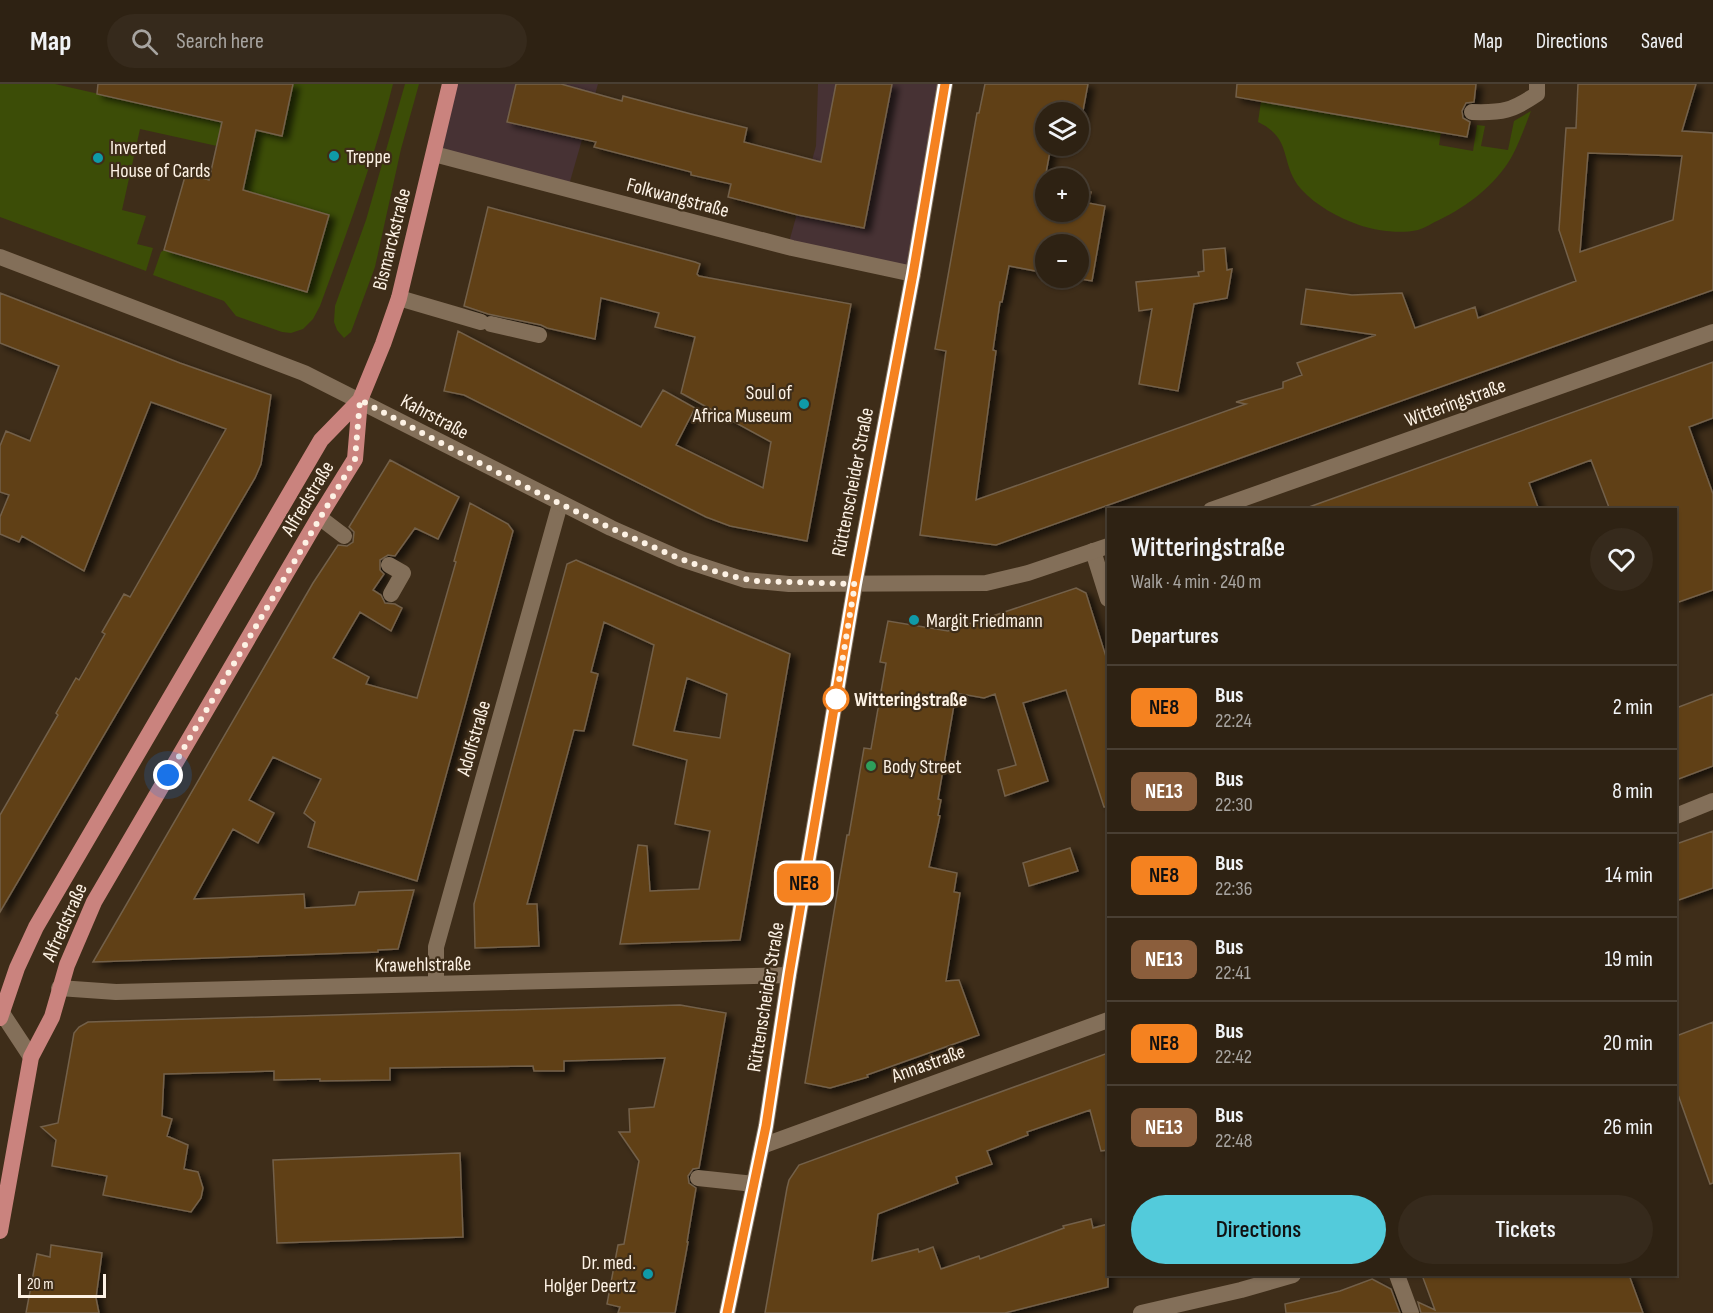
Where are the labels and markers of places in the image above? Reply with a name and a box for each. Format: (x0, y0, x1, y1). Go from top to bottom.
place label: Inverted House of Cards (110, 136, 210, 183)
place label: Treppe (346, 145, 391, 169)
marker: Treppe (327, 149, 341, 163)
marker: Inverted House of Cards (91, 151, 105, 165)
place label: Soul of Africa Museum (692, 381, 792, 428)
marker: Soul of Africa Museum (797, 397, 811, 411)
place label: Margit Friedmann (926, 609, 1043, 633)
marker: Margit Friedmann (907, 613, 921, 627)
marker: Witteringstraße (823, 686, 849, 712)
place label: Witteringstraße (854, 688, 967, 712)
place label: Body Street (883, 755, 962, 779)
marker: Body Street (864, 759, 878, 773)
place label: Dr. med. Holger Deertz (544, 1251, 636, 1298)
marker: Dr. med. Holger Deertz (641, 1267, 655, 1281)

